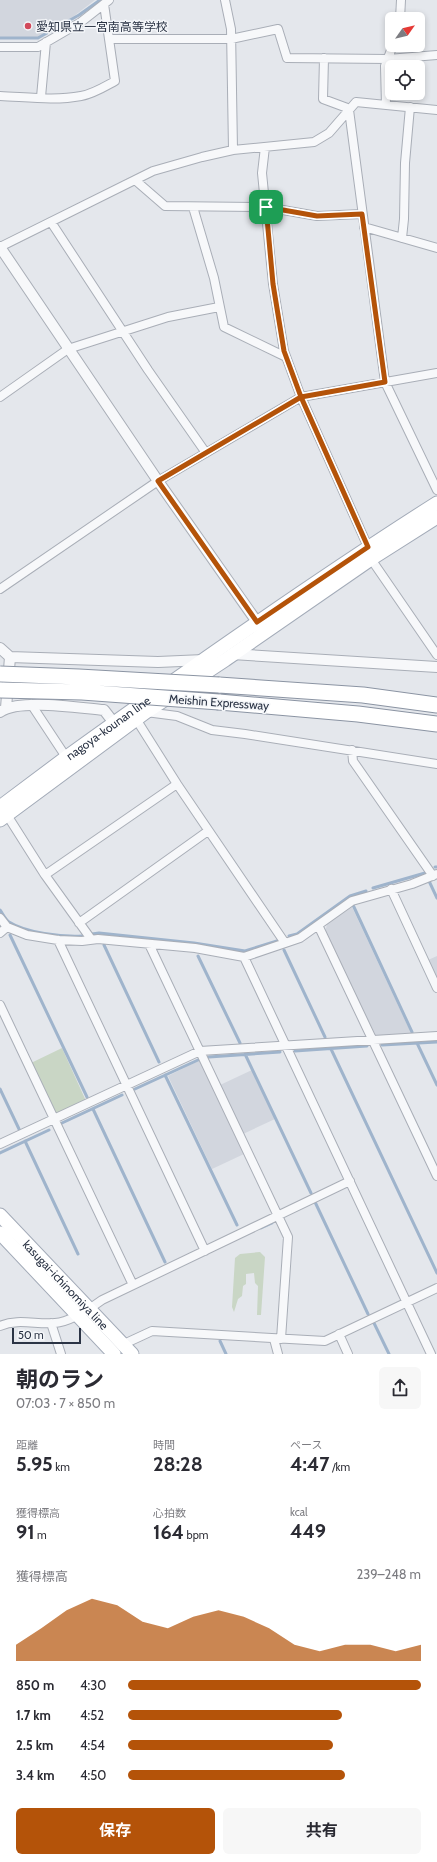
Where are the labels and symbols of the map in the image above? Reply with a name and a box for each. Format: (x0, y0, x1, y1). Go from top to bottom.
north arrow (385, 12, 425, 52)
place label: 愛知県立一宮南高等学校 (36, 19, 168, 34)
marker: 愛知県立一宮南高等学校 (23, 21, 33, 31)
pin (249, 190, 283, 224)
street label: Meishin Expressway (168, 691, 270, 713)
street label: nagoya-kounan line (63, 692, 153, 763)
street label: kasugai-ichinomiya line (20, 1237, 112, 1333)
scale bar (12, 1326, 81, 1345)

